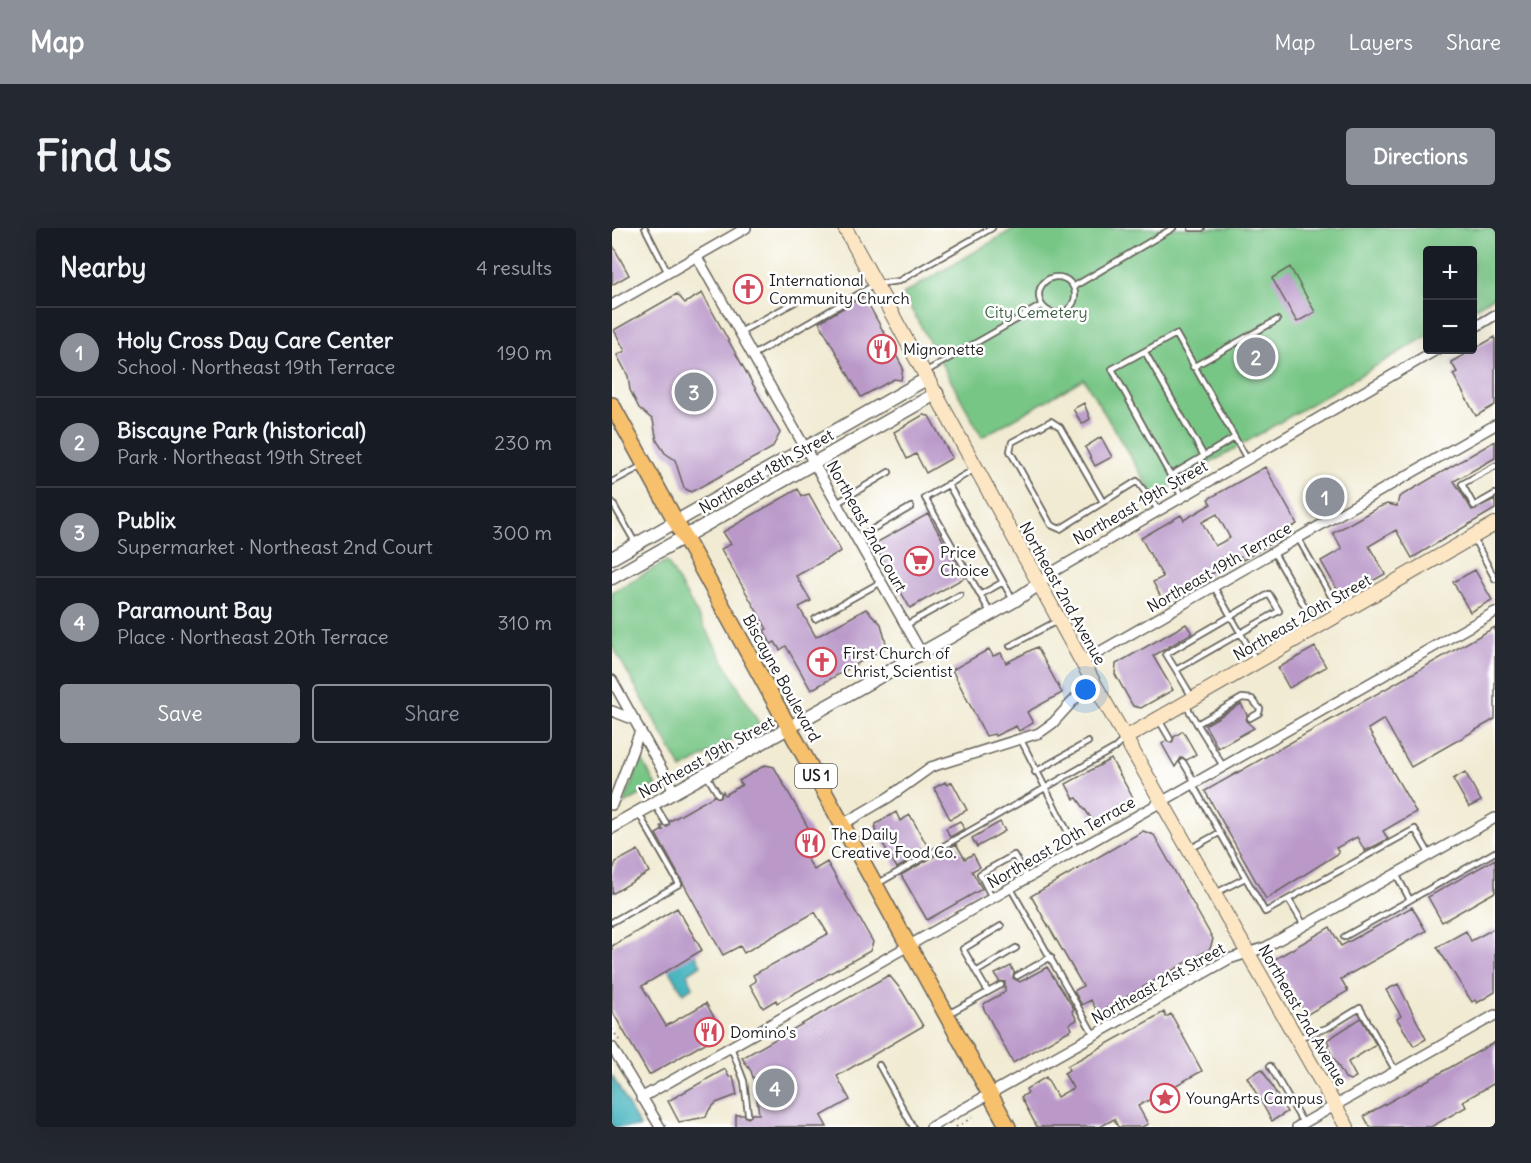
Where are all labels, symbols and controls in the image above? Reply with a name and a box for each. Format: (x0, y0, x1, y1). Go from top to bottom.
text: Map (30, 24, 84, 60)
text: Map (1275, 29, 1315, 56)
text: Layers (1348, 29, 1413, 56)
text: Share (1446, 29, 1501, 56)
button: Directions (1346, 128, 1495, 185)
text: Find us (36, 130, 172, 182)
map controls (1423, 246, 1477, 354)
button: + (1423, 246, 1477, 300)
text: Nearby (60, 251, 146, 284)
text: 4 results (476, 255, 552, 280)
place label: International Community Church (769, 270, 910, 308)
church icon: International Community Church (732, 273, 764, 305)
button: − (1423, 300, 1477, 354)
park label: City Cemetery (984, 302, 1088, 322)
text: Holy Cross Day Care Center (117, 326, 393, 354)
restaurant icon: Mignonette (866, 333, 898, 365)
pin: 2 (1236, 334, 1276, 380)
place label: Mignonette (903, 339, 984, 359)
text: 1 (76, 340, 83, 365)
text: 190 m (497, 340, 552, 365)
text: School · Northeast 19th Terrace (117, 354, 395, 379)
pin: 3 (674, 370, 713, 414)
text: Biscayne Park (historical) (117, 416, 366, 444)
street label: Northeast 18th Street (695, 424, 837, 518)
text: 2 (74, 430, 85, 455)
text: 230 m (494, 430, 552, 455)
text: Park · Northeast 19th Street (117, 444, 362, 469)
street label: Northeast 19th Street (1069, 455, 1211, 549)
street label: Northeast 2nd Court (823, 457, 912, 596)
pin: 1 (1306, 474, 1344, 520)
text: Publix (117, 506, 176, 534)
street label: Northeast 19th Terrace (1143, 517, 1295, 617)
street label: Northeast 2nd Avenue (1015, 518, 1111, 668)
text: 3 (74, 520, 85, 545)
text: 300 m (492, 520, 552, 545)
text: Supermarket · Northeast 2nd Court (117, 534, 433, 559)
place label: Price Choice (940, 542, 989, 580)
supermarket icon: Price Choice (903, 545, 935, 577)
street label: Northeast 20th Street (1230, 569, 1375, 665)
text: Paramount Bay (117, 596, 273, 624)
text: 4 (74, 610, 85, 635)
text: 310 m (497, 610, 552, 635)
street label: Biscayne Boulevard (739, 611, 825, 745)
text: Place · Northeast 20th Terrace (117, 624, 389, 649)
place label: First Church of Christ, Scientist (843, 643, 953, 681)
church icon: First Church of Christ, Scientist (806, 646, 838, 678)
your location (1071, 675, 1100, 704)
button: Save (60, 684, 300, 743)
button: Share (312, 684, 552, 743)
street label: Northeast 19th Street (635, 711, 778, 803)
road number: US 1 (795, 764, 837, 788)
street label: Northeast 20th Terrace (984, 792, 1138, 892)
place label: The Daily Creative Food Co. (831, 824, 957, 862)
restaurant icon: The Daily Creative Food Co. (794, 827, 826, 859)
street label: Northeast 21st Street (1088, 938, 1229, 1028)
street label: Northeast 2nd Avenue (1254, 941, 1352, 1089)
restaurant icon: Domino's (693, 1016, 725, 1048)
place label: Domino's (730, 1022, 796, 1042)
pin: 4 (756, 1066, 794, 1110)
place icon: YoungArts Campus (1149, 1082, 1181, 1114)
place label: YoungArts Campus (1186, 1088, 1323, 1108)

